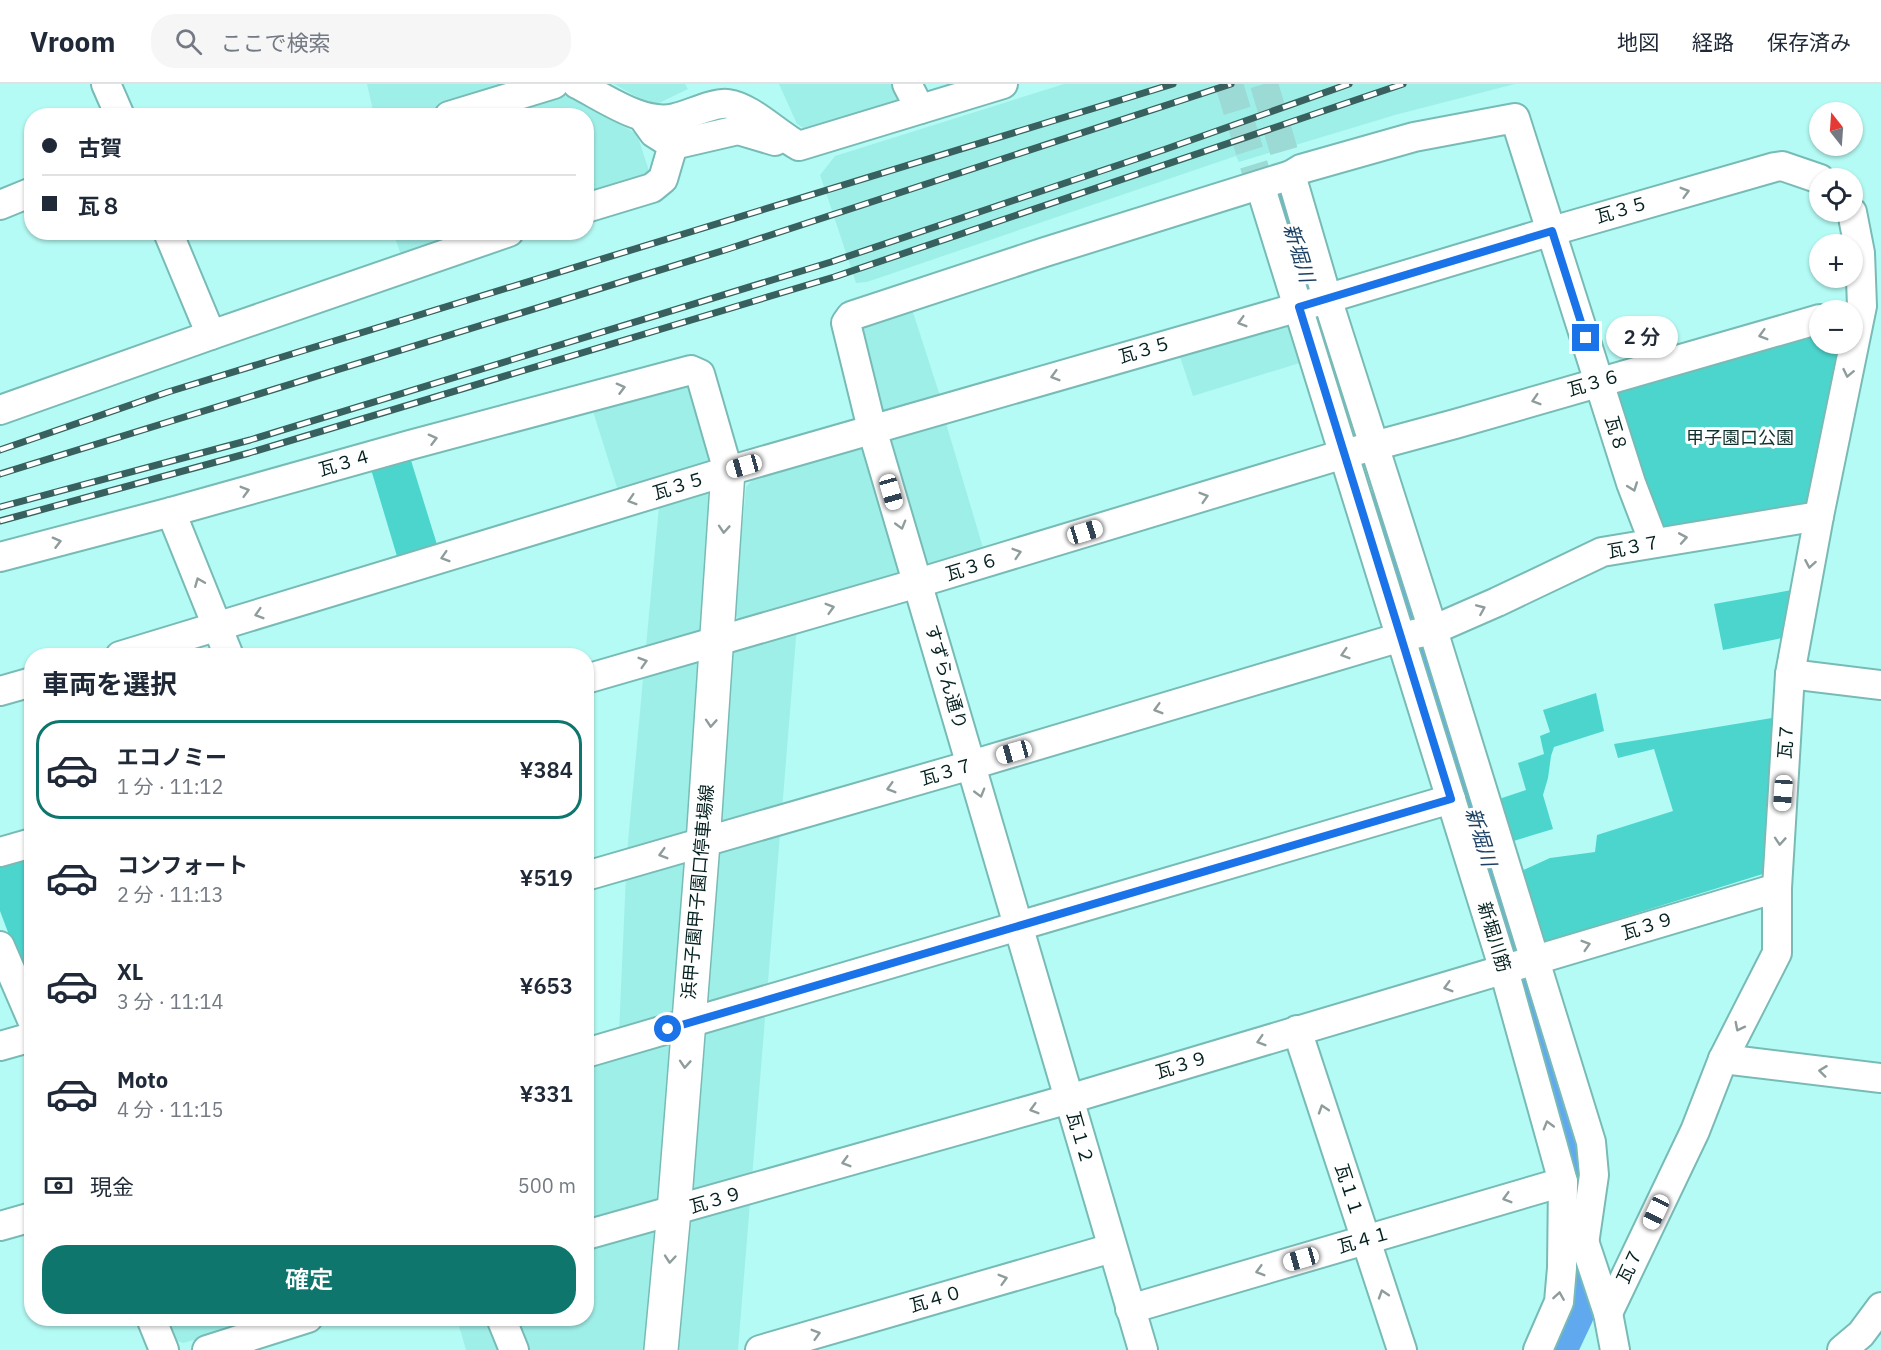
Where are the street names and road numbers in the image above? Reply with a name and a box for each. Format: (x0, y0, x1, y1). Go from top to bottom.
street label: 瓦３５ (1593, 191, 1651, 228)
street label: 瓦３５ (1116, 331, 1174, 368)
street label: 瓦３６ (1565, 364, 1623, 401)
street label: 瓦８ (1600, 413, 1633, 454)
street label: 瓦３４ (316, 444, 374, 481)
street label: 瓦３５ (650, 467, 708, 504)
street label: 瓦３７ (1605, 530, 1663, 563)
street label: 瓦３６ (943, 548, 1001, 585)
street label: すずらん通り (921, 622, 972, 732)
street label: 瓦７ (1773, 722, 1798, 760)
street label: 瓦３７ (918, 753, 976, 790)
street label: 浜甲子園甲子園口停車場線 (677, 783, 718, 1001)
street label: 新堀川筋 (1473, 899, 1516, 975)
street label: 瓦３９ (1619, 907, 1677, 944)
street label: 瓦３９ (1153, 1046, 1211, 1083)
street label: 瓦１２ (1062, 1109, 1099, 1167)
street label: 瓦１１ (1330, 1161, 1369, 1219)
street label: 瓦３９ (687, 1181, 745, 1218)
street label: 瓦４１ (1335, 1221, 1393, 1258)
street label: 瓦７ (1612, 1245, 1648, 1287)
street label: 瓦４０ (907, 1280, 965, 1317)

